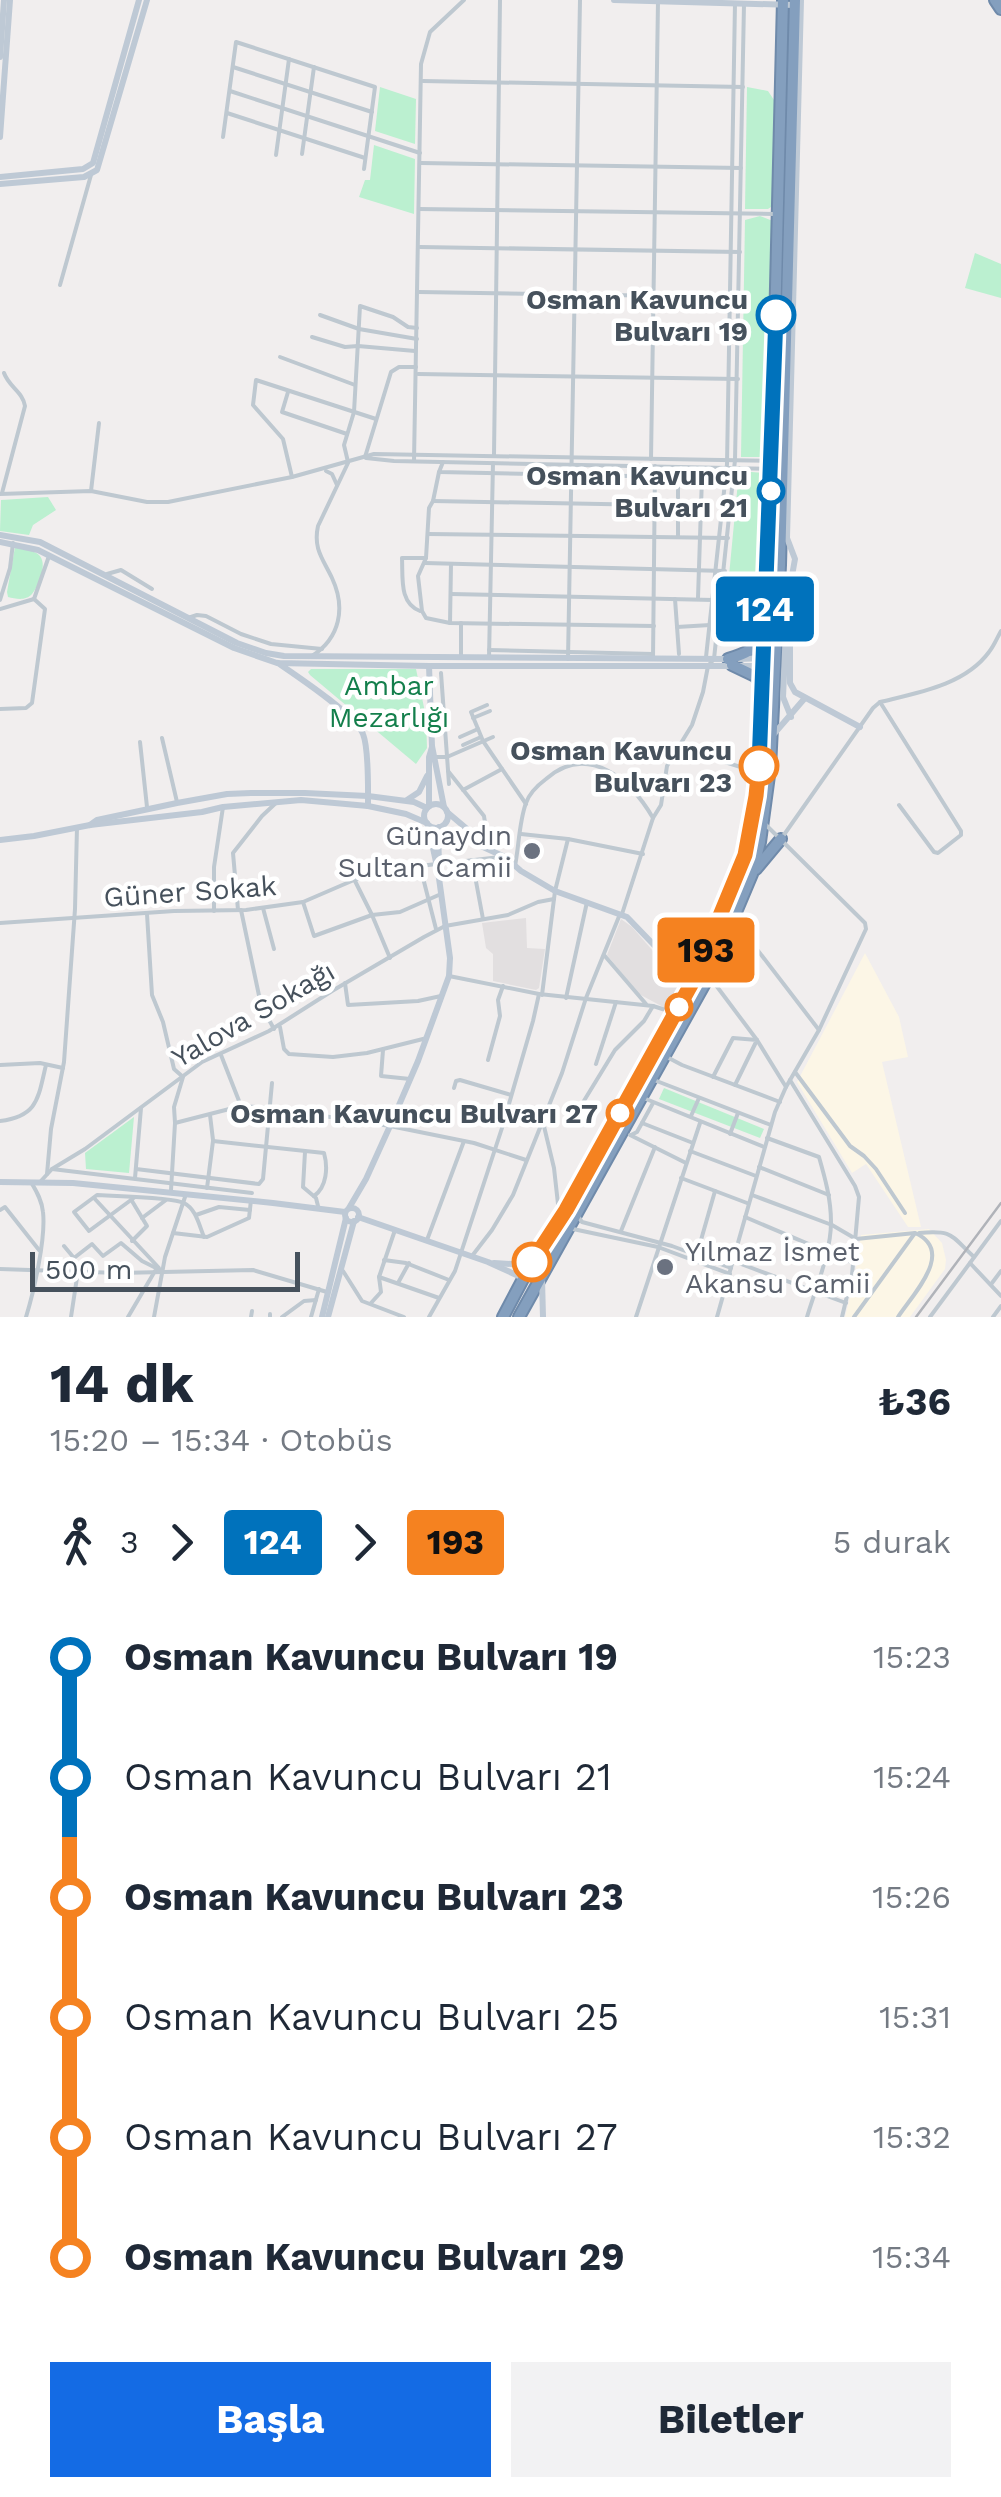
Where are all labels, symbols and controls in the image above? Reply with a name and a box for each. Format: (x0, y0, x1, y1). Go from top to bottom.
place label: Osman Kavuncu Bulvarı 19 (526, 283, 748, 348)
marker: Osman Kavuncu Bulvarı 19 (757, 296, 795, 334)
place label: Osman Kavuncu Bulvarı 21 (526, 459, 748, 524)
marker: Osman Kavuncu Bulvarı 21 (758, 478, 784, 504)
line badge: 124 (708, 576, 822, 642)
text: 124 (736, 588, 794, 630)
park label: Ambar Mezarlığı (329, 669, 449, 734)
place label: Osman Kavuncu Bulvarı 23 (510, 734, 732, 799)
marker: Osman Kavuncu Bulvarı 23 (740, 747, 778, 785)
place label: Günaydın Sultan Camii (338, 819, 512, 884)
marker: Günaydın Sultan Camii (521, 840, 543, 862)
street label: Güner Sokak (102, 869, 278, 914)
line badge: 193 (648, 918, 764, 982)
text: 193 (677, 929, 735, 971)
street label: Yalova Sokağı (166, 955, 340, 1074)
unlabelled marker (666, 994, 692, 1020)
place label: Osman Kavuncu Bulvarı 27 (230, 1097, 598, 1130)
marker: Osman Kavuncu Bulvarı 27 (607, 1100, 633, 1126)
place label: Yılmaz İsmet Akansu Camii (685, 1235, 870, 1300)
unlabelled marker (513, 1243, 551, 1281)
scale bar (30, 1247, 300, 1292)
text: 500 m (45, 1253, 132, 1286)
marker: Yılmaz İsmet Akansu Camii (654, 1256, 676, 1278)
text: 14 dk (50, 1351, 194, 1415)
text: ₺36 (878, 1380, 951, 1424)
text: 15:20 – 15:34 · Otobüs (50, 1421, 393, 1459)
icon: walk (50, 1515, 105, 1570)
icon: forward (154, 1515, 209, 1570)
icon: forward (337, 1515, 392, 1570)
text: 124 (244, 1521, 302, 1563)
text: 193 (427, 1521, 484, 1563)
text: 3 (120, 1523, 139, 1561)
text: 5 durak (833, 1523, 951, 1561)
text: Osman Kavuncu Bulvarı 19 (124, 1635, 618, 1679)
text: 15:23 (873, 1638, 951, 1676)
text: Osman Kavuncu Bulvarı 21 (124, 1755, 612, 1799)
text: 15:24 (873, 1758, 951, 1796)
text: Osman Kavuncu Bulvarı 23 (124, 1875, 624, 1919)
text: 15:26 (872, 1878, 951, 1916)
text: Osman Kavuncu Bulvarı 25 (124, 1995, 619, 2039)
text: 15:31 (879, 1998, 951, 2036)
text: Osman Kavuncu Bulvarı 27 (124, 2115, 618, 2159)
text: 15:32 (873, 2118, 951, 2156)
text: Osman Kavuncu Bulvarı 29 (124, 2235, 625, 2279)
text: 15:34 (872, 2238, 951, 2276)
button: Başla (50, 2362, 491, 2477)
button: Biletler (511, 2362, 951, 2477)

